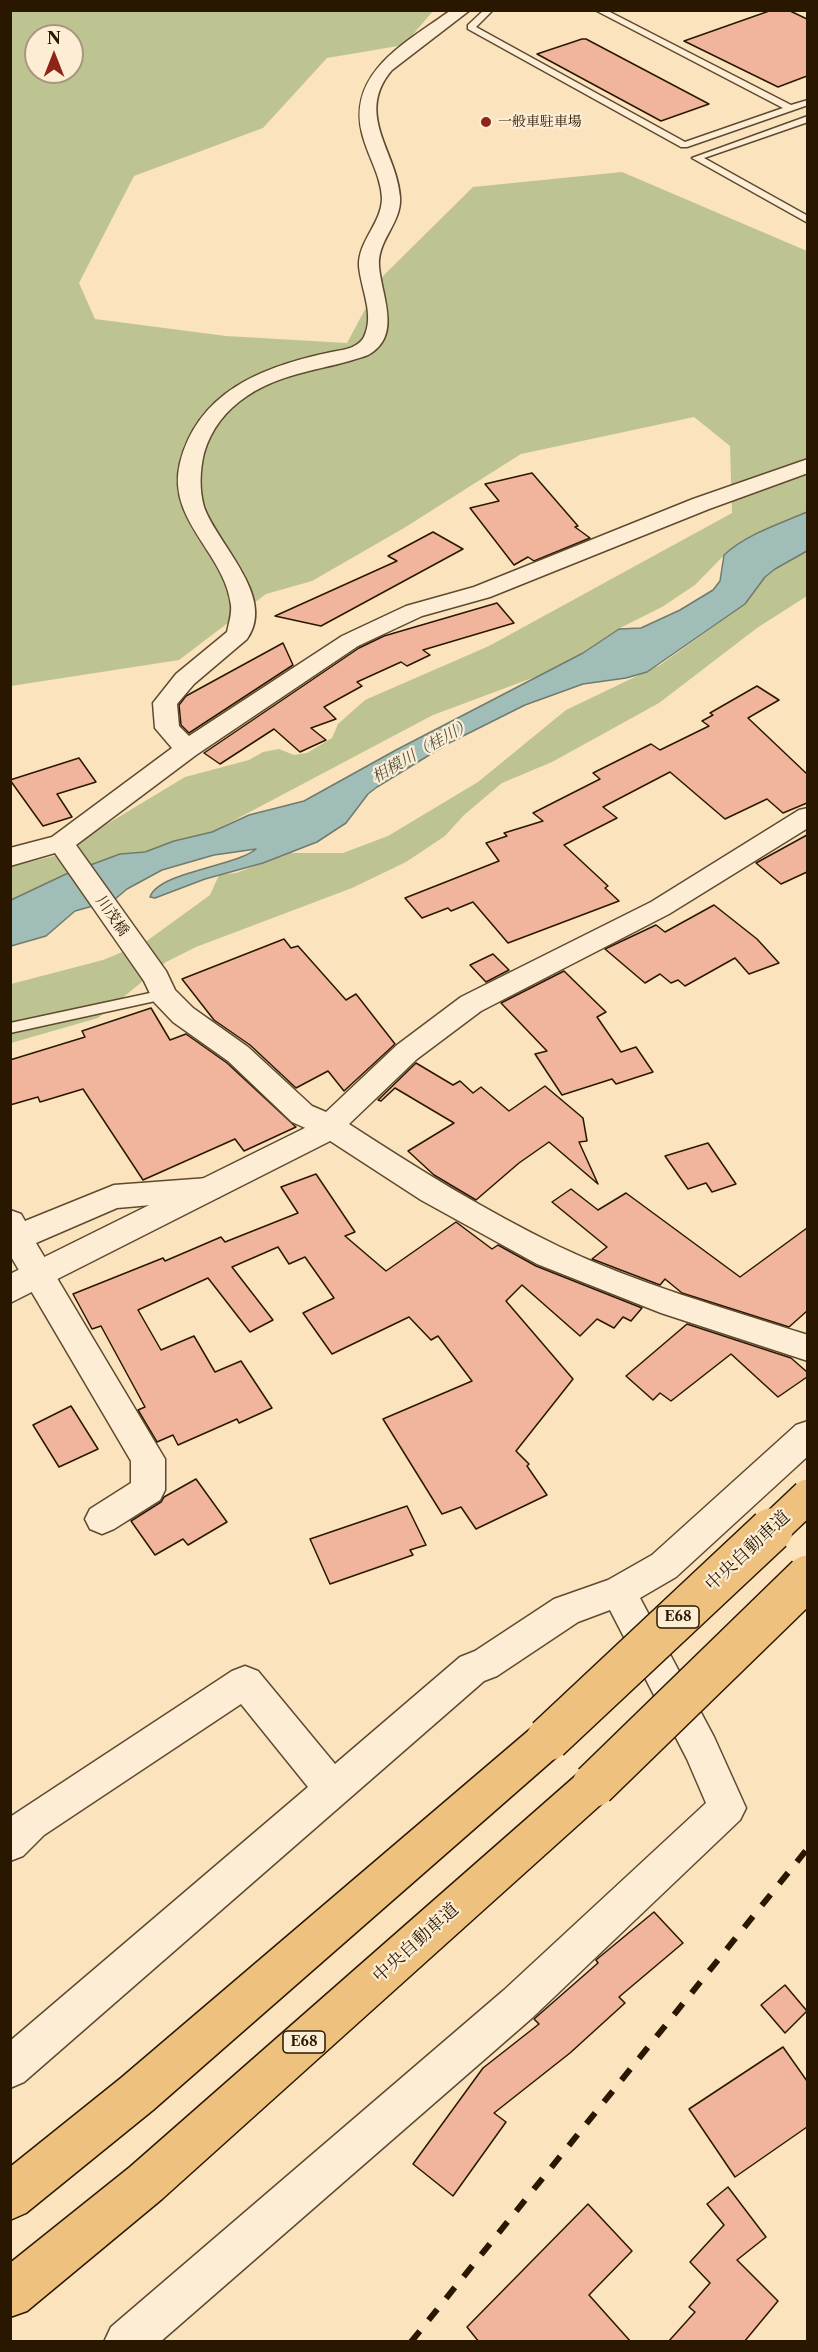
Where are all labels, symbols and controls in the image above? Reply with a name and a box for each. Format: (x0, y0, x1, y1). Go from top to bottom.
north arrow (24, 24, 84, 84)
text: N (47, 28, 61, 48)
place label: 一般車駐車場 (498, 114, 582, 130)
marker: 一般車駐車場 (479, 115, 493, 129)
water label: 相模川（桂川） (369, 715, 475, 787)
street label: 川茂橋 (92, 892, 132, 940)
street label: 中央自動車道 (701, 1506, 795, 1596)
road number: E68 (657, 1606, 699, 1628)
street label: 中央自動車道 (369, 1899, 463, 1987)
road number: E68 (283, 2031, 325, 2053)

